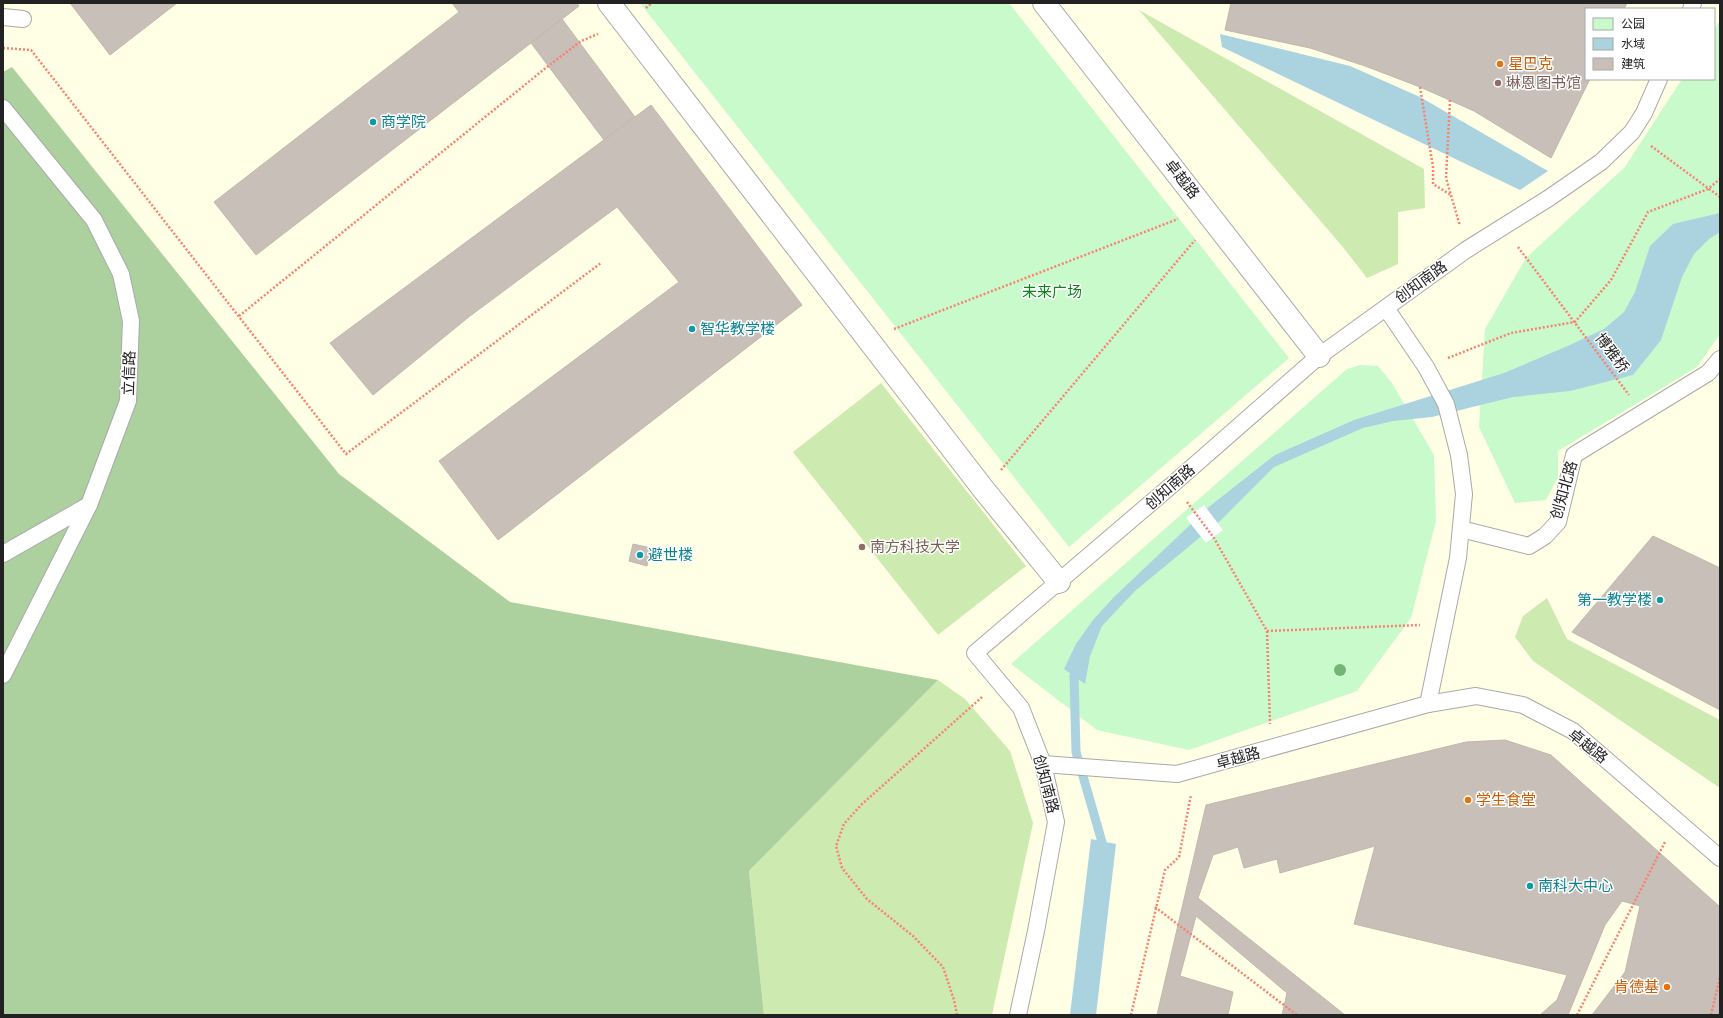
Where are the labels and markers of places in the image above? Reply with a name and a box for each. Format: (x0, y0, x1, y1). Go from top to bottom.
place label: 星巴克 (1508, 53, 1553, 75)
marker: 星巴克 (1495, 59, 1505, 69)
place label: 琳恩图书馆 (1506, 72, 1581, 94)
marker: 琳恩图书馆 (1493, 78, 1503, 88)
place label: 商学院 (381, 111, 426, 133)
marker: 商学院 (368, 117, 378, 127)
place label: 智华教学楼 (700, 318, 775, 340)
marker: 智华教学楼 (687, 324, 697, 334)
place label: 南方科技大学 (870, 536, 960, 558)
marker: 南方科技大学 (857, 542, 867, 552)
place label: 避世楼 (648, 544, 693, 566)
marker: 避世楼 (635, 550, 645, 560)
place label: 第一教学楼 (1577, 589, 1652, 611)
marker: 第一教学楼 (1655, 595, 1665, 605)
place label: 学生食堂 (1476, 789, 1536, 811)
marker: 学生食堂 (1463, 795, 1473, 805)
place label: 南科大中心 (1538, 875, 1613, 897)
marker: 南科大中心 (1525, 881, 1535, 891)
place label: 肯德基 (1614, 976, 1659, 998)
marker: 肯德基 (1662, 982, 1672, 992)

